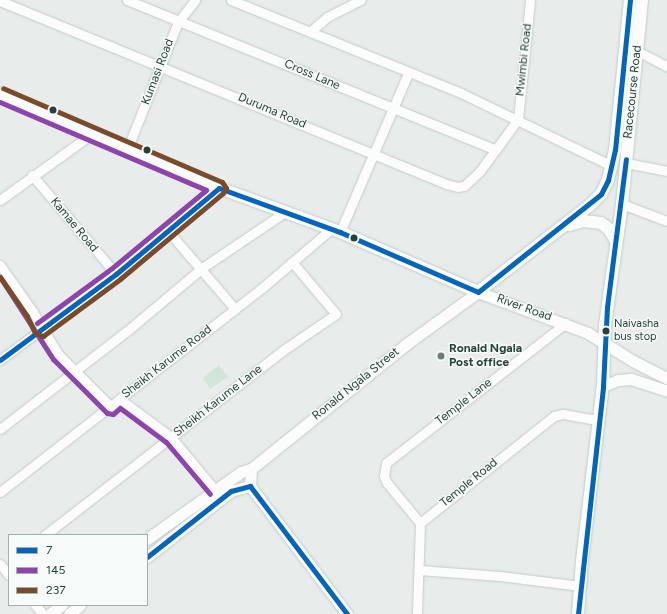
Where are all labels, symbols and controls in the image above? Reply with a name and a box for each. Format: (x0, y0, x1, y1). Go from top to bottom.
street label: Mwimbi Road (513, 23, 535, 97)
street label: Kumasi Road (139, 37, 177, 107)
street label: Racecourse Road (621, 45, 645, 139)
street label: Cross Lane (282, 57, 342, 93)
street label: Duruma Road (236, 90, 308, 132)
unlabelled marker (48, 105, 58, 115)
unlabelled marker (142, 145, 152, 155)
street label: Kamae Road (47, 195, 101, 255)
unlabelled marker (349, 233, 359, 243)
street label: River Road (494, 291, 554, 325)
place label: Naivasha bus stop (614, 318, 659, 344)
street label: Sheikh Karume Road (119, 322, 215, 402)
marker: Naivasha bus stop (601, 326, 611, 336)
place label: Ronald Ngala Post office (449, 342, 522, 370)
street label: Ronald Ngala Street (310, 345, 402, 423)
marker: Ronald Ngala Post office (436, 351, 446, 361)
street label: Sheikh Karume Lane (171, 362, 265, 440)
street label: Temple Lane (433, 376, 495, 428)
street label: Temple Road (437, 456, 501, 510)
legend (8, 534, 148, 606)
text: 7 (46, 543, 52, 557)
text: 145 (46, 563, 65, 577)
text: 237 (46, 583, 66, 597)

